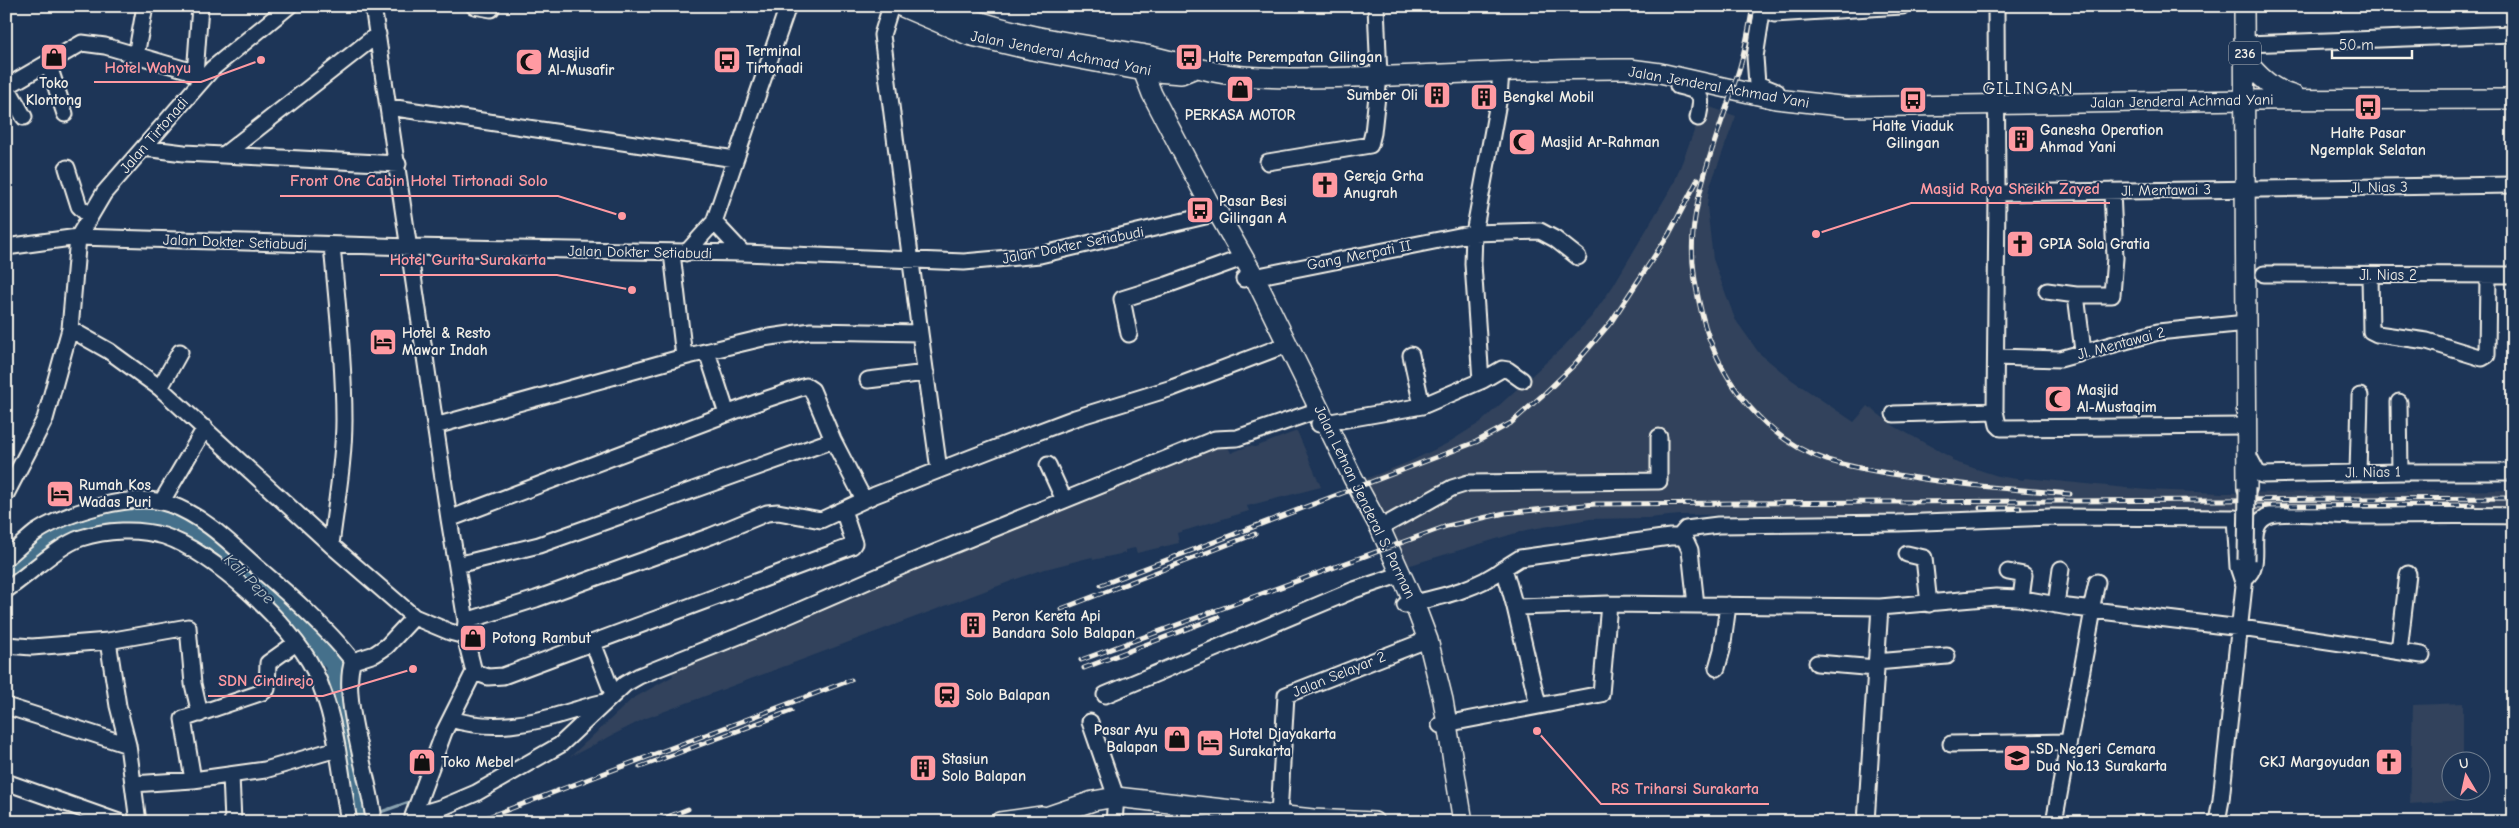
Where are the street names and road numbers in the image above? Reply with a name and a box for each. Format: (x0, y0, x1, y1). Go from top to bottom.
street label: Jalan Jenderal Achmad Yani (969, 27, 1153, 79)
road number: 236 (2229, 42, 2261, 64)
street label: Jalan Jenderal Achmad Yani (1627, 62, 1811, 112)
street label: Jalan Jenderal Achmad Yani (2090, 90, 2274, 112)
street label: Jalan Tirtonadi (116, 93, 192, 177)
street label: Jl. Nias 3 (2350, 178, 2408, 196)
street label: Jl. Mentawai 3 (2121, 180, 2211, 200)
street label: Jalan Dokter Setiabudi (1001, 222, 1145, 268)
street label: Jalan Dokter Setiabudi (163, 230, 307, 254)
street label: Gang Merpati II (1305, 236, 1413, 274)
street label: Jalan Dokter Setiabudi (568, 242, 712, 262)
street label: Jl. Nias 2 (2359, 266, 2417, 284)
street label: Jl. Mentawai 2 (2075, 323, 2167, 363)
street label: Jalan Letnan Jenderal S. Parman (1310, 402, 1420, 602)
street label: Jl. Nias 1 (2345, 463, 2401, 481)
street label: Jalan Selayar 2 (1290, 647, 1388, 701)

